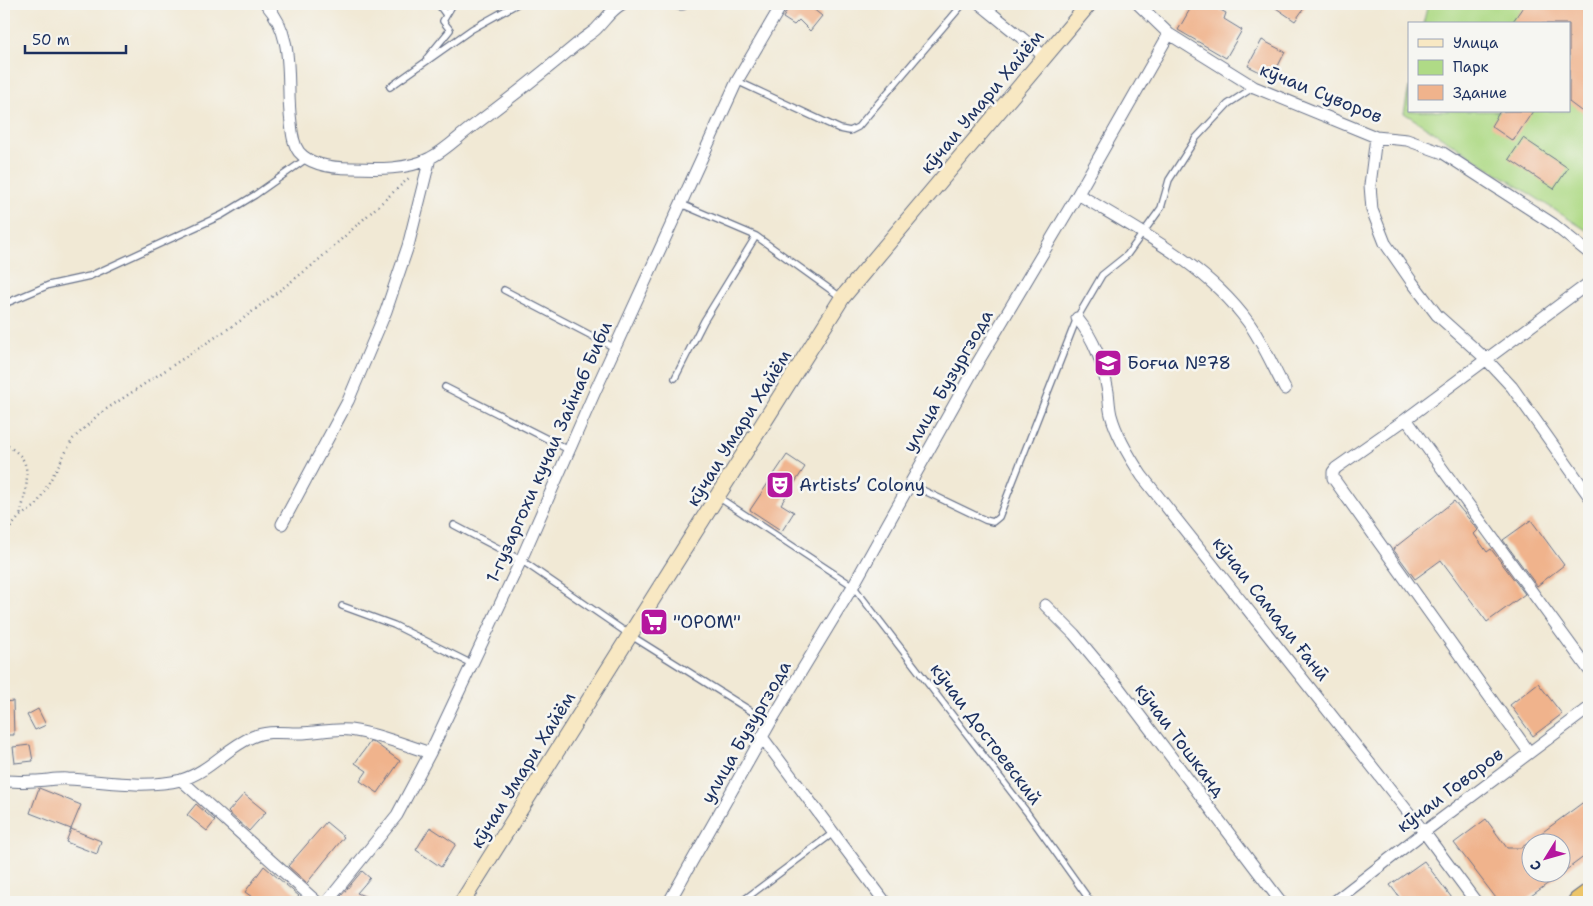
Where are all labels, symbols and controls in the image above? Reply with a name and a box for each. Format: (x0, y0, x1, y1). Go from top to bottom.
scale bar (25, 22, 126, 54)
legend (1408, 22, 1570, 112)
street label: кӯчаи Умари Хайём (915, 25, 1049, 179)
text: 50 m (32, 30, 70, 50)
text: Улица (1453, 33, 1499, 53)
street label: кӯчаи Суворов (1256, 57, 1386, 129)
text: Парк (1453, 57, 1489, 77)
text: Здание (1453, 83, 1507, 103)
street label: улица Бузургзода (897, 305, 999, 457)
street label: 1-гузаргохи кучаи Зайнаб Биби (480, 317, 618, 587)
street label: кӯчаи Умари Хайём (681, 345, 797, 511)
school or university icon: Боғча №78 (1093, 348, 1123, 378)
place label: Боғча №78 (1127, 351, 1231, 375)
theatre icon: Artists’ Colony (765, 470, 795, 500)
place label: Artists’ Colony (799, 473, 925, 497)
street label: кӯчаи Самади Ғанӣ (1207, 532, 1335, 686)
supermarket icon: "OPOM" (639, 607, 669, 637)
place label: "OPOM" (673, 610, 741, 634)
street label: улица Бузургзода (695, 656, 797, 808)
street label: кӯчаи Достоевский (925, 658, 1047, 810)
street label: кӯчаи Тошканд (1129, 678, 1231, 802)
street label: кӯчаи Умари Хайём (465, 687, 581, 853)
street label: кӯчаи Говоров (1392, 742, 1508, 838)
north arrow (1520, 834, 1570, 884)
text: С (1526, 857, 1545, 875)

